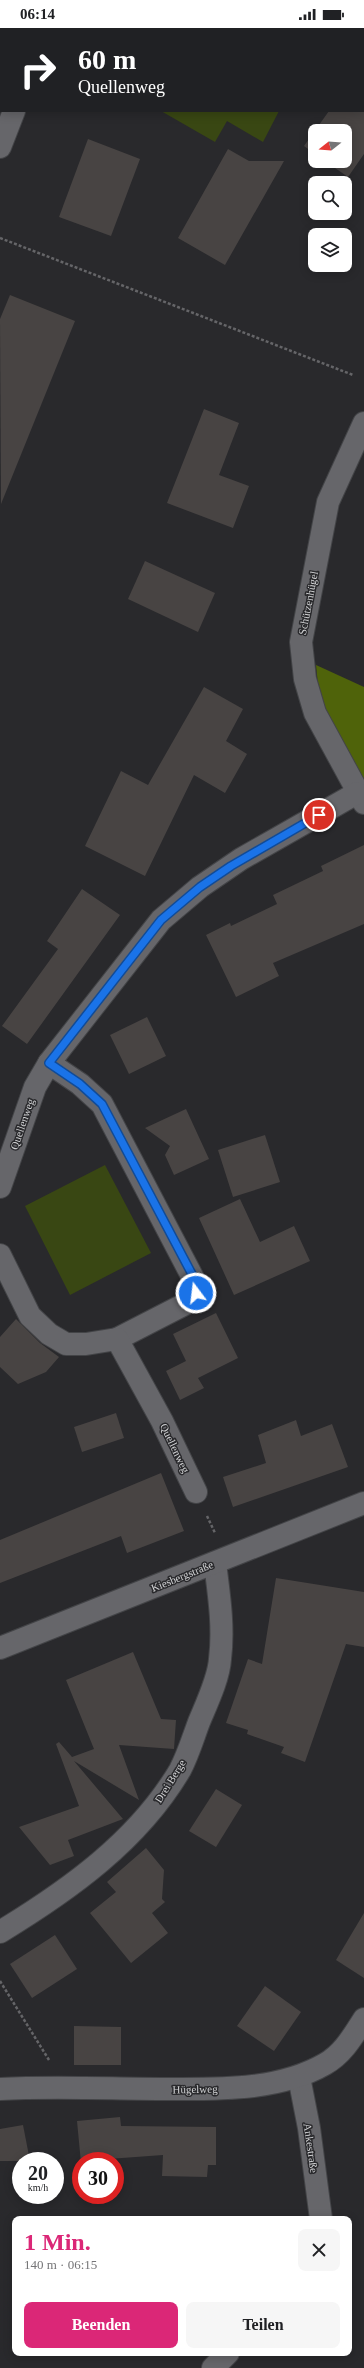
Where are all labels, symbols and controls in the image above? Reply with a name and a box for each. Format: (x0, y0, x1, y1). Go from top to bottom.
text: 06:14 (20, 6, 55, 22)
icon: right (12, 44, 64, 96)
text: 60 m (78, 44, 136, 75)
text: Quellenweg (78, 77, 165, 97)
north arrow (308, 124, 352, 168)
map controls (308, 124, 352, 272)
button: search (308, 176, 352, 220)
button: layers (308, 228, 352, 272)
street label: Schützenhügel (296, 570, 320, 636)
pin (302, 798, 336, 832)
icon: arrive (308, 804, 330, 826)
street label: Quellenweg (8, 1096, 36, 1151)
position arrow (175, 1272, 217, 1314)
street label: Quellenweg (158, 1421, 192, 1475)
street label: Kiesbergstraße (149, 1558, 215, 1594)
street label: Drei Berge (152, 1757, 188, 1805)
street label: Hügelweg (172, 2083, 218, 2095)
street label: Ankestraße (302, 2122, 320, 2174)
speed limit sign: 30 (72, 2152, 124, 2204)
text: 20 (28, 2162, 48, 2184)
text: km/h (28, 2182, 48, 2193)
text: 1 Min. (24, 2229, 91, 2255)
button: close (298, 2229, 340, 2271)
text: 140 m · 06:15 (24, 2257, 97, 2272)
button: Beenden (24, 2302, 178, 2348)
button: Teilen (186, 2302, 340, 2348)

